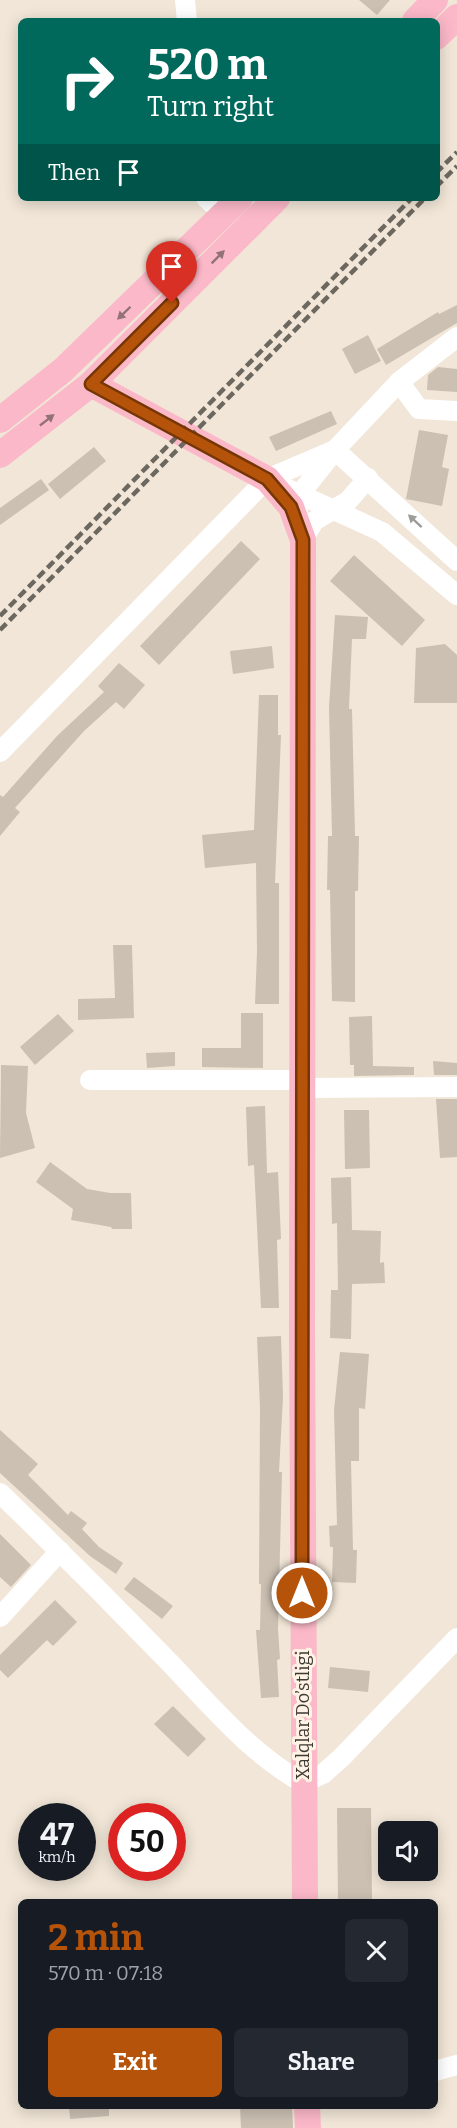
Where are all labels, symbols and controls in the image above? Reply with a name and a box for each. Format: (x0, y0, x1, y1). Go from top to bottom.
text: 520 m (147, 40, 267, 90)
icon: right (48, 42, 126, 120)
text: Turn right (147, 91, 274, 123)
icon: arrive (112, 156, 145, 189)
text: Then (48, 159, 100, 186)
pin (146, 241, 197, 303)
icon: arrive (155, 250, 188, 283)
one-way arrow (211, 250, 225, 264)
one-way arrow (117, 306, 132, 320)
one-way arrow (39, 414, 55, 427)
one-way arrow (407, 514, 422, 528)
position arrow (270, 1561, 334, 1625)
street label: Xalqlar Do’stligi (292, 1650, 314, 1780)
speed limit sign: 50 (108, 1803, 186, 1881)
text: 47 (40, 1817, 74, 1853)
map controls (378, 1821, 438, 1881)
button: sound (378, 1821, 438, 1881)
text: km/h (38, 1848, 76, 1866)
text: 2 min (48, 1916, 144, 1960)
button: close (345, 1919, 408, 1982)
text: 570 m · 07:18 (48, 1961, 163, 1985)
button: Exit (48, 2028, 222, 2097)
button: Share (234, 2028, 408, 2097)

